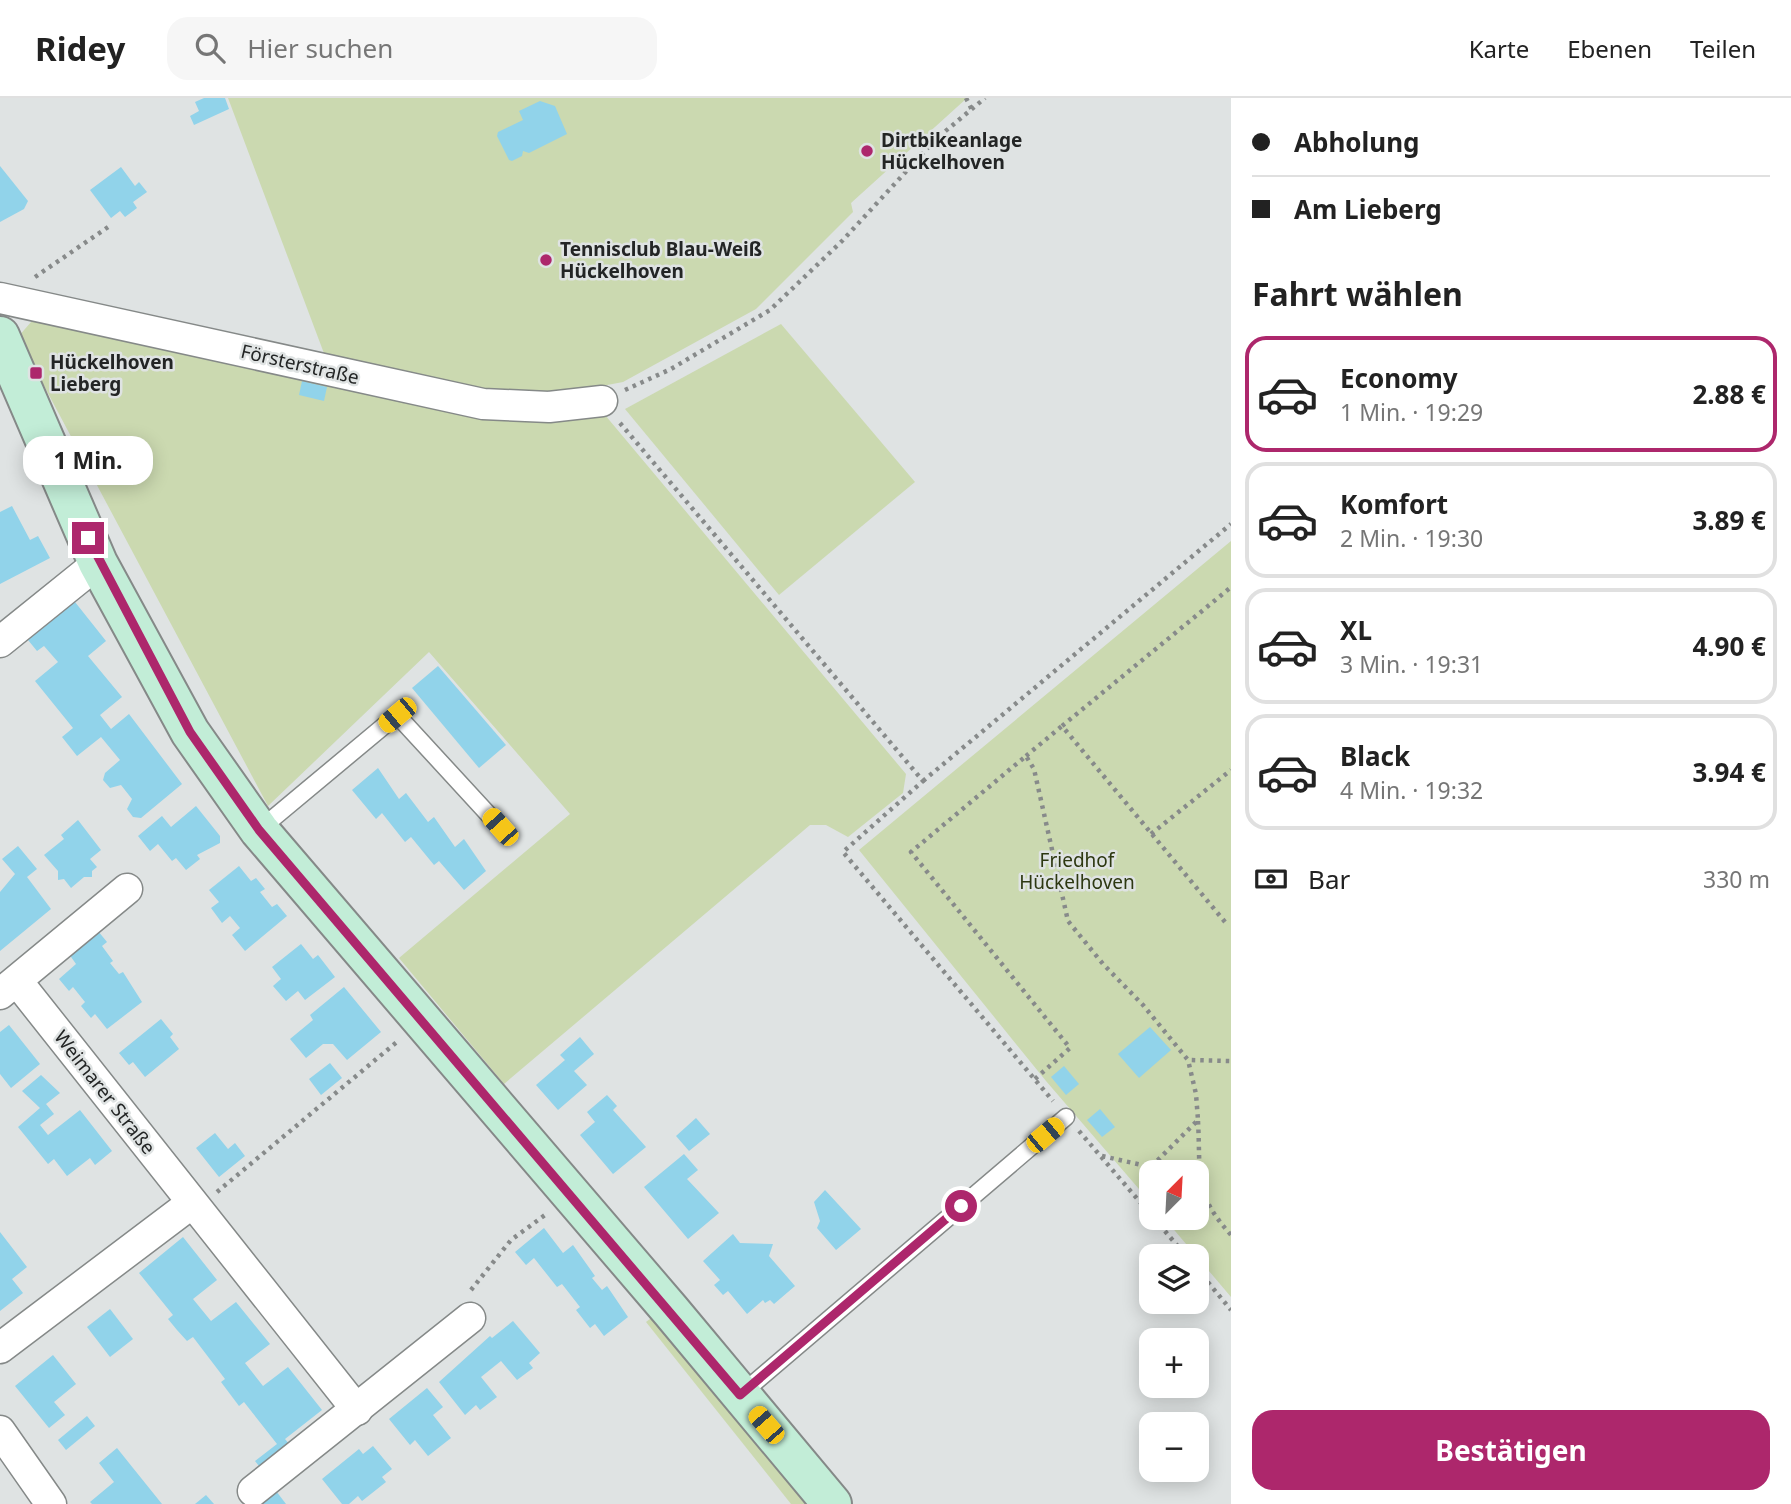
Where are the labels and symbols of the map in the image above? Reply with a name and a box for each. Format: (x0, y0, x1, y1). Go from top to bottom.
place label: Dirtbikeanlage Hückelhoven (881, 127, 1022, 175)
marker: Dirtbikeanlage Hückelhoven (859, 143, 875, 159)
place label: Tennisclub Blau-Weiß Hückelhoven (560, 236, 762, 284)
marker: Tennisclub Blau-Weiß Hückelhoven (538, 252, 554, 268)
street label: Försterstraße (238, 338, 362, 390)
place label: Hückelhoven Lieberg (50, 349, 174, 397)
marker: Hückelhoven Lieberg (28, 365, 44, 381)
callout: 1 Min. (23, 436, 153, 486)
route end (72, 522, 104, 554)
car (375, 693, 420, 737)
car (479, 804, 522, 850)
park label: Friedhof Hückelhoven (1019, 847, 1135, 895)
street label: Weimarer Straße (48, 1025, 162, 1159)
car (1023, 1113, 1068, 1157)
north arrow (1139, 1160, 1209, 1230)
route start (945, 1190, 977, 1222)
car (745, 1402, 788, 1448)

